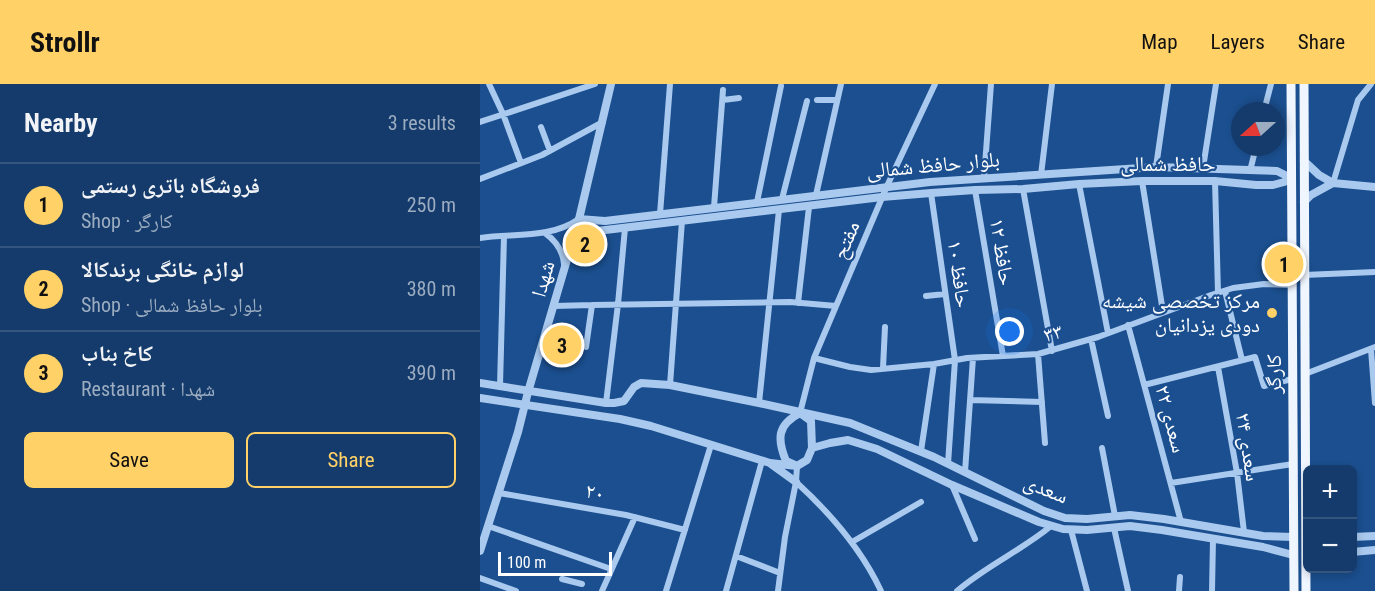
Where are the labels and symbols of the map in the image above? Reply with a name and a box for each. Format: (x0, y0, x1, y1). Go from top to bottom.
north arrow (1231, 102, 1285, 156)
street label: بلوار حافظ شمالی (865, 147, 1001, 184)
street label: حافظ شمالی (1120, 152, 1216, 177)
street label: مفتح (827, 217, 866, 263)
street label: حافظ ۱۲ (985, 217, 1019, 287)
pin: 2 (566, 222, 604, 266)
street label: حافظ ۱۰ (942, 239, 976, 309)
pin: 1 (1264, 242, 1304, 286)
street label: شهدا (526, 258, 560, 300)
place label: مرکز تخصصی شیشه دودی یزدانیان (1102, 289, 1260, 337)
marker: مرکز تخصصی شیشه دودی یزدانیان (1265, 306, 1279, 320)
your location (995, 317, 1024, 346)
street label: ۳۳ (1041, 319, 1065, 347)
pin: 3 (542, 322, 581, 368)
street label: کارگر (1262, 354, 1286, 395)
street label: سعدی ۲۲ (1150, 383, 1192, 455)
street label: سعدی ۲۴ (1231, 411, 1265, 483)
street label: سعدی (1020, 469, 1072, 509)
street label: ۲۰ (584, 479, 606, 505)
scale bar (498, 549, 612, 576)

